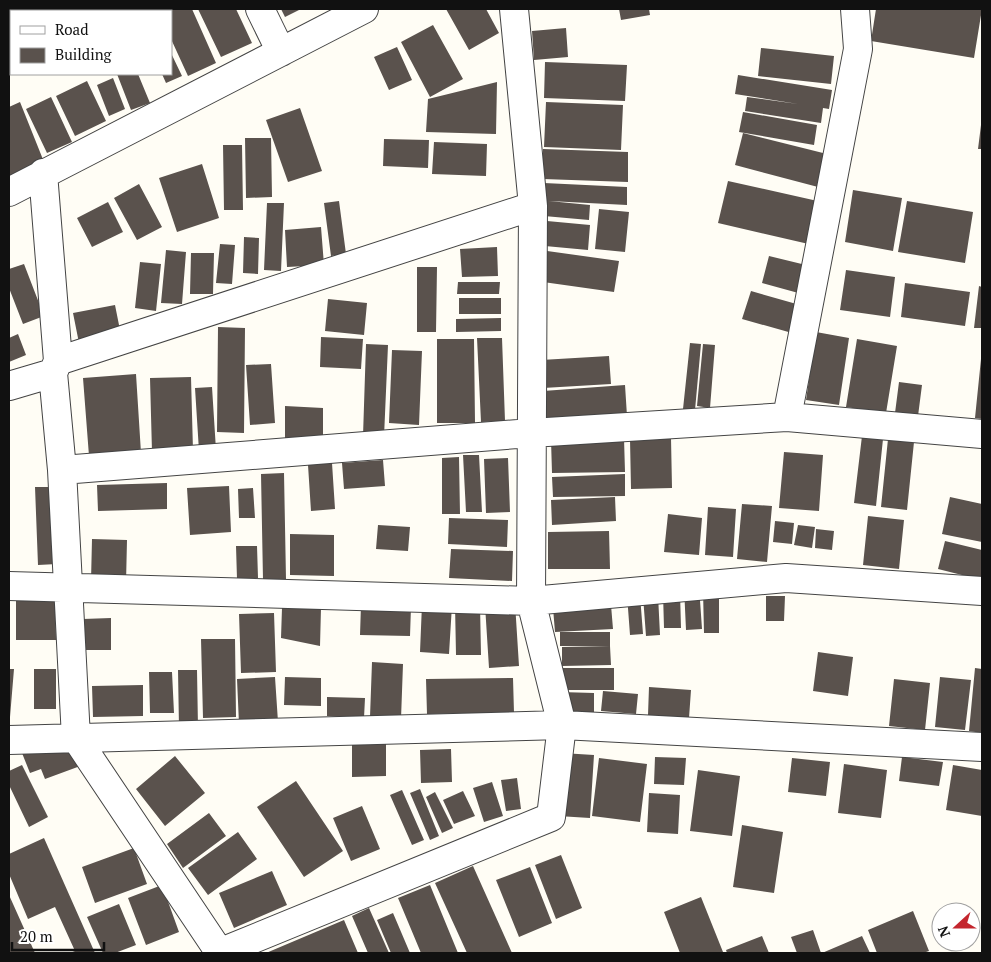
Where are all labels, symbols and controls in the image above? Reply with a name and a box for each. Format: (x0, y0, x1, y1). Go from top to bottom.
legend (10, 10, 172, 75)
text: Road (55, 19, 88, 39)
text: Building (55, 44, 113, 64)
north arrow (931, 902, 981, 952)
scale bar (12, 920, 105, 952)
text: N (932, 923, 954, 940)
text: 20 m (20, 926, 53, 946)

